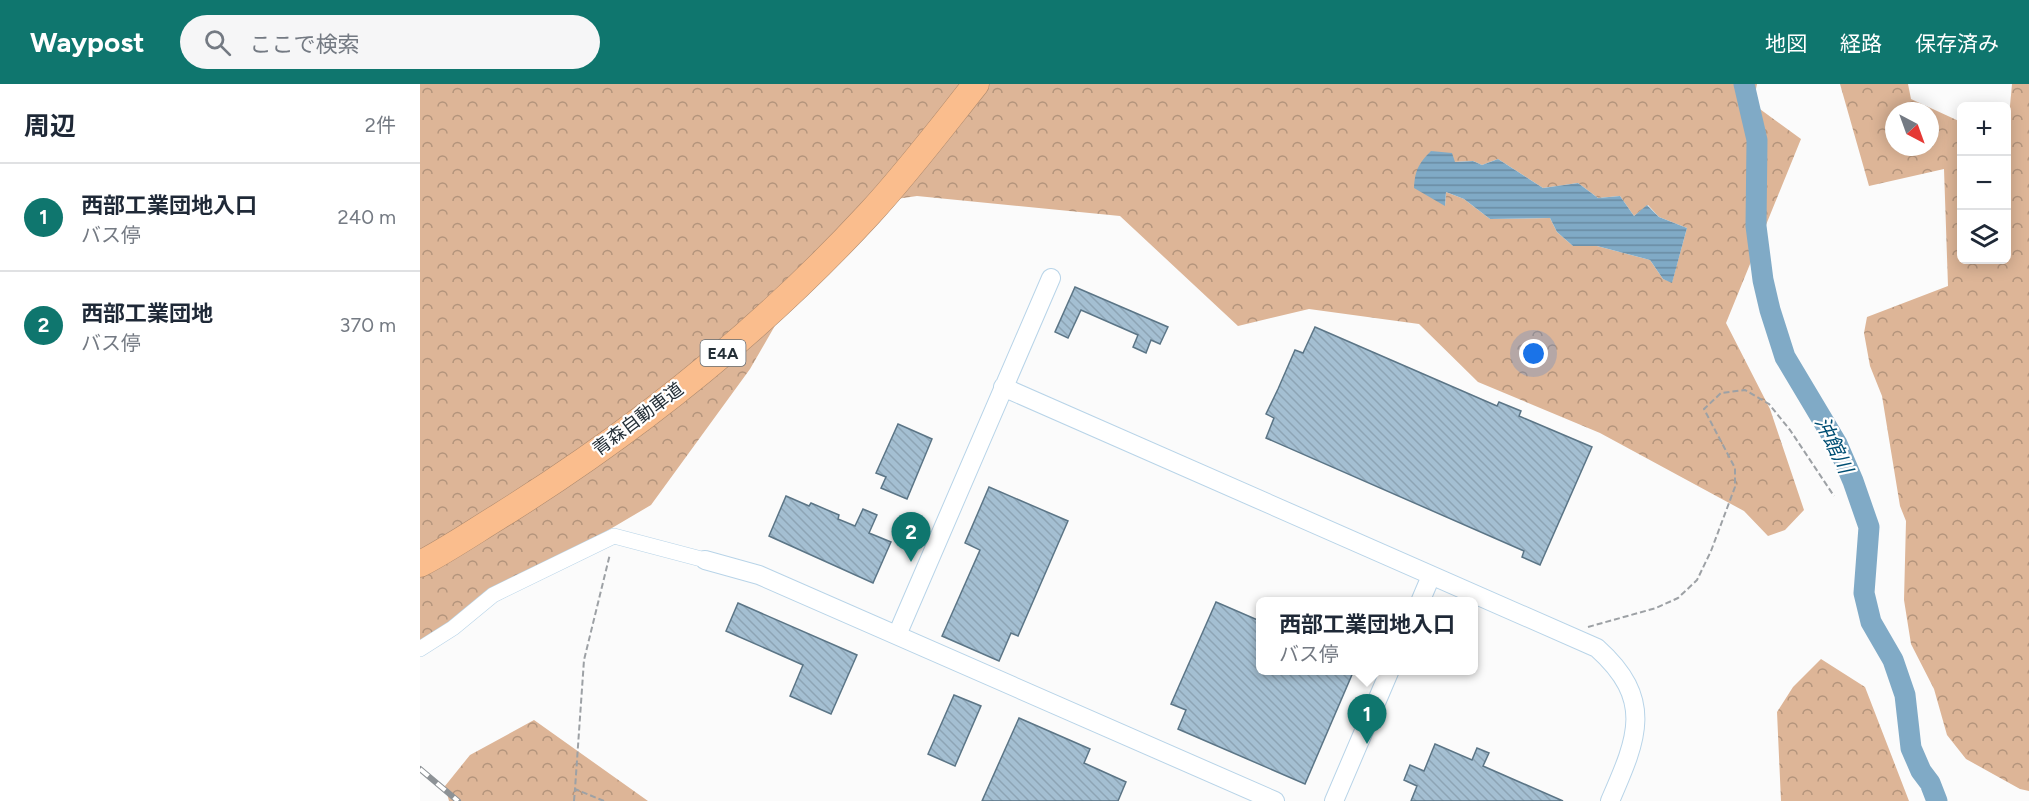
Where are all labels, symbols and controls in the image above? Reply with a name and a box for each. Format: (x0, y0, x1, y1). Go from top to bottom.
search box (180, 15, 600, 69)
text: Waypost (30, 25, 144, 59)
icon: search (201, 26, 234, 59)
text: ここで検索 (249, 31, 359, 58)
text: 地図 (1765, 31, 1807, 56)
text: 経路 (1840, 31, 1882, 56)
text: 保存済み (1915, 31, 1999, 56)
north arrow (1885, 102, 1939, 156)
map controls (1957, 102, 2011, 264)
button: + (1957, 102, 2011, 156)
text: 周辺 (24, 110, 76, 142)
text: 2件 (365, 113, 396, 137)
button: − (1957, 156, 2011, 210)
text: 西部工業団地入口 (81, 192, 257, 219)
text: 1 (39, 205, 48, 229)
text: 240 m (338, 205, 396, 229)
button: layers (1957, 210, 2011, 264)
text: バス停 (81, 223, 141, 247)
text: 西部工業団地 (81, 300, 213, 327)
text: 2 (38, 313, 49, 337)
text: 370 m (340, 313, 396, 337)
text: バス停 (81, 331, 141, 355)
your location (1519, 339, 1548, 368)
road number: E4A (700, 340, 746, 366)
street label: 青森自動車道 (588, 378, 688, 460)
water label: 沖館川 (1810, 413, 1859, 479)
pin: 2 (892, 512, 930, 562)
popup (1256, 597, 1478, 675)
text: 西部工業団地入口 (1279, 611, 1455, 638)
text: バス停 (1279, 642, 1339, 666)
pin: 1 (1348, 694, 1386, 744)

